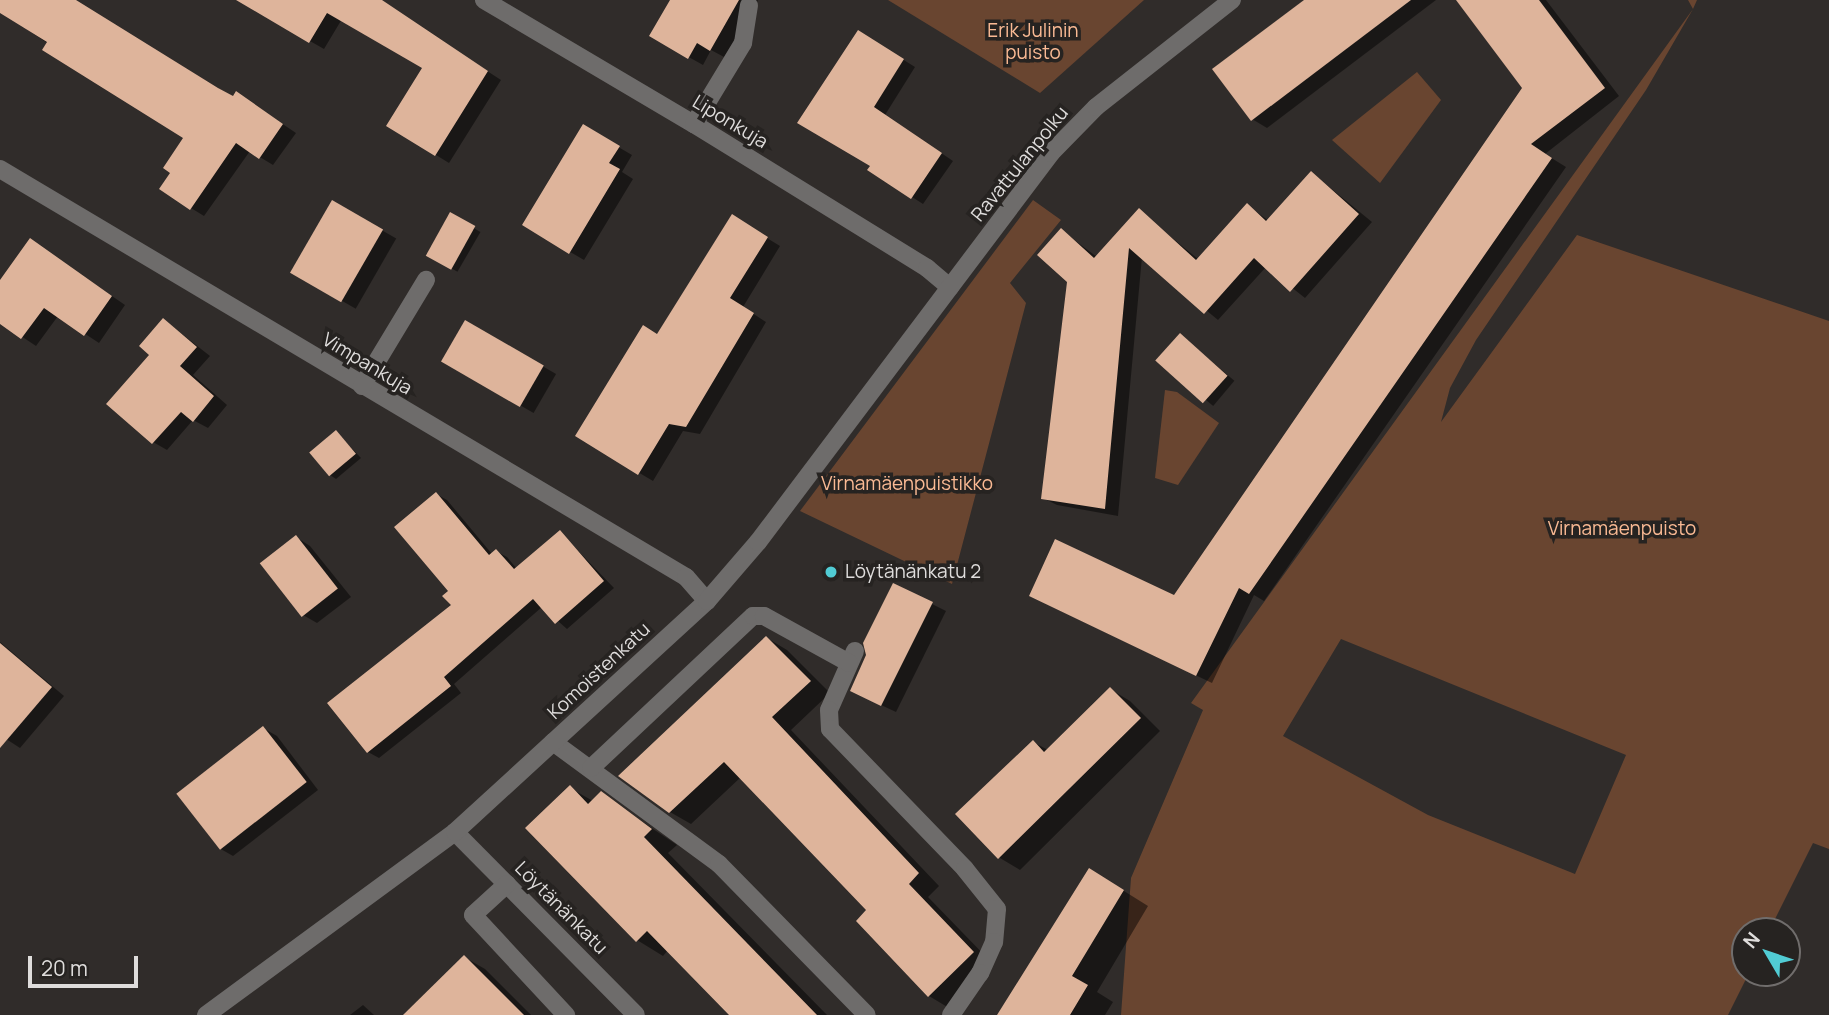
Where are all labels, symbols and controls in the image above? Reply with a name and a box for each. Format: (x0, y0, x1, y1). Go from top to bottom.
park label: Erik Julinin puisto (987, 20, 1079, 64)
street label: Liponkuja (688, 91, 772, 153)
street label: Ravattulanpolku (967, 102, 1073, 226)
street label: Vimpankuja (318, 328, 416, 400)
park label: Virnamäenpuistikko (821, 473, 993, 495)
park label: Virnamäenpuisto (1548, 518, 1696, 540)
place label: Löytänänkatu 2 (845, 561, 981, 583)
marker: Löytänänkatu 2 (823, 564, 839, 580)
street label: Komoistenkatu (543, 618, 655, 724)
street label: Löytänänkatu (510, 857, 612, 959)
north arrow (1731, 917, 1801, 987)
text: N (1737, 927, 1766, 954)
scale bar (32, 942, 142, 986)
text: 20 m (41, 954, 88, 982)

